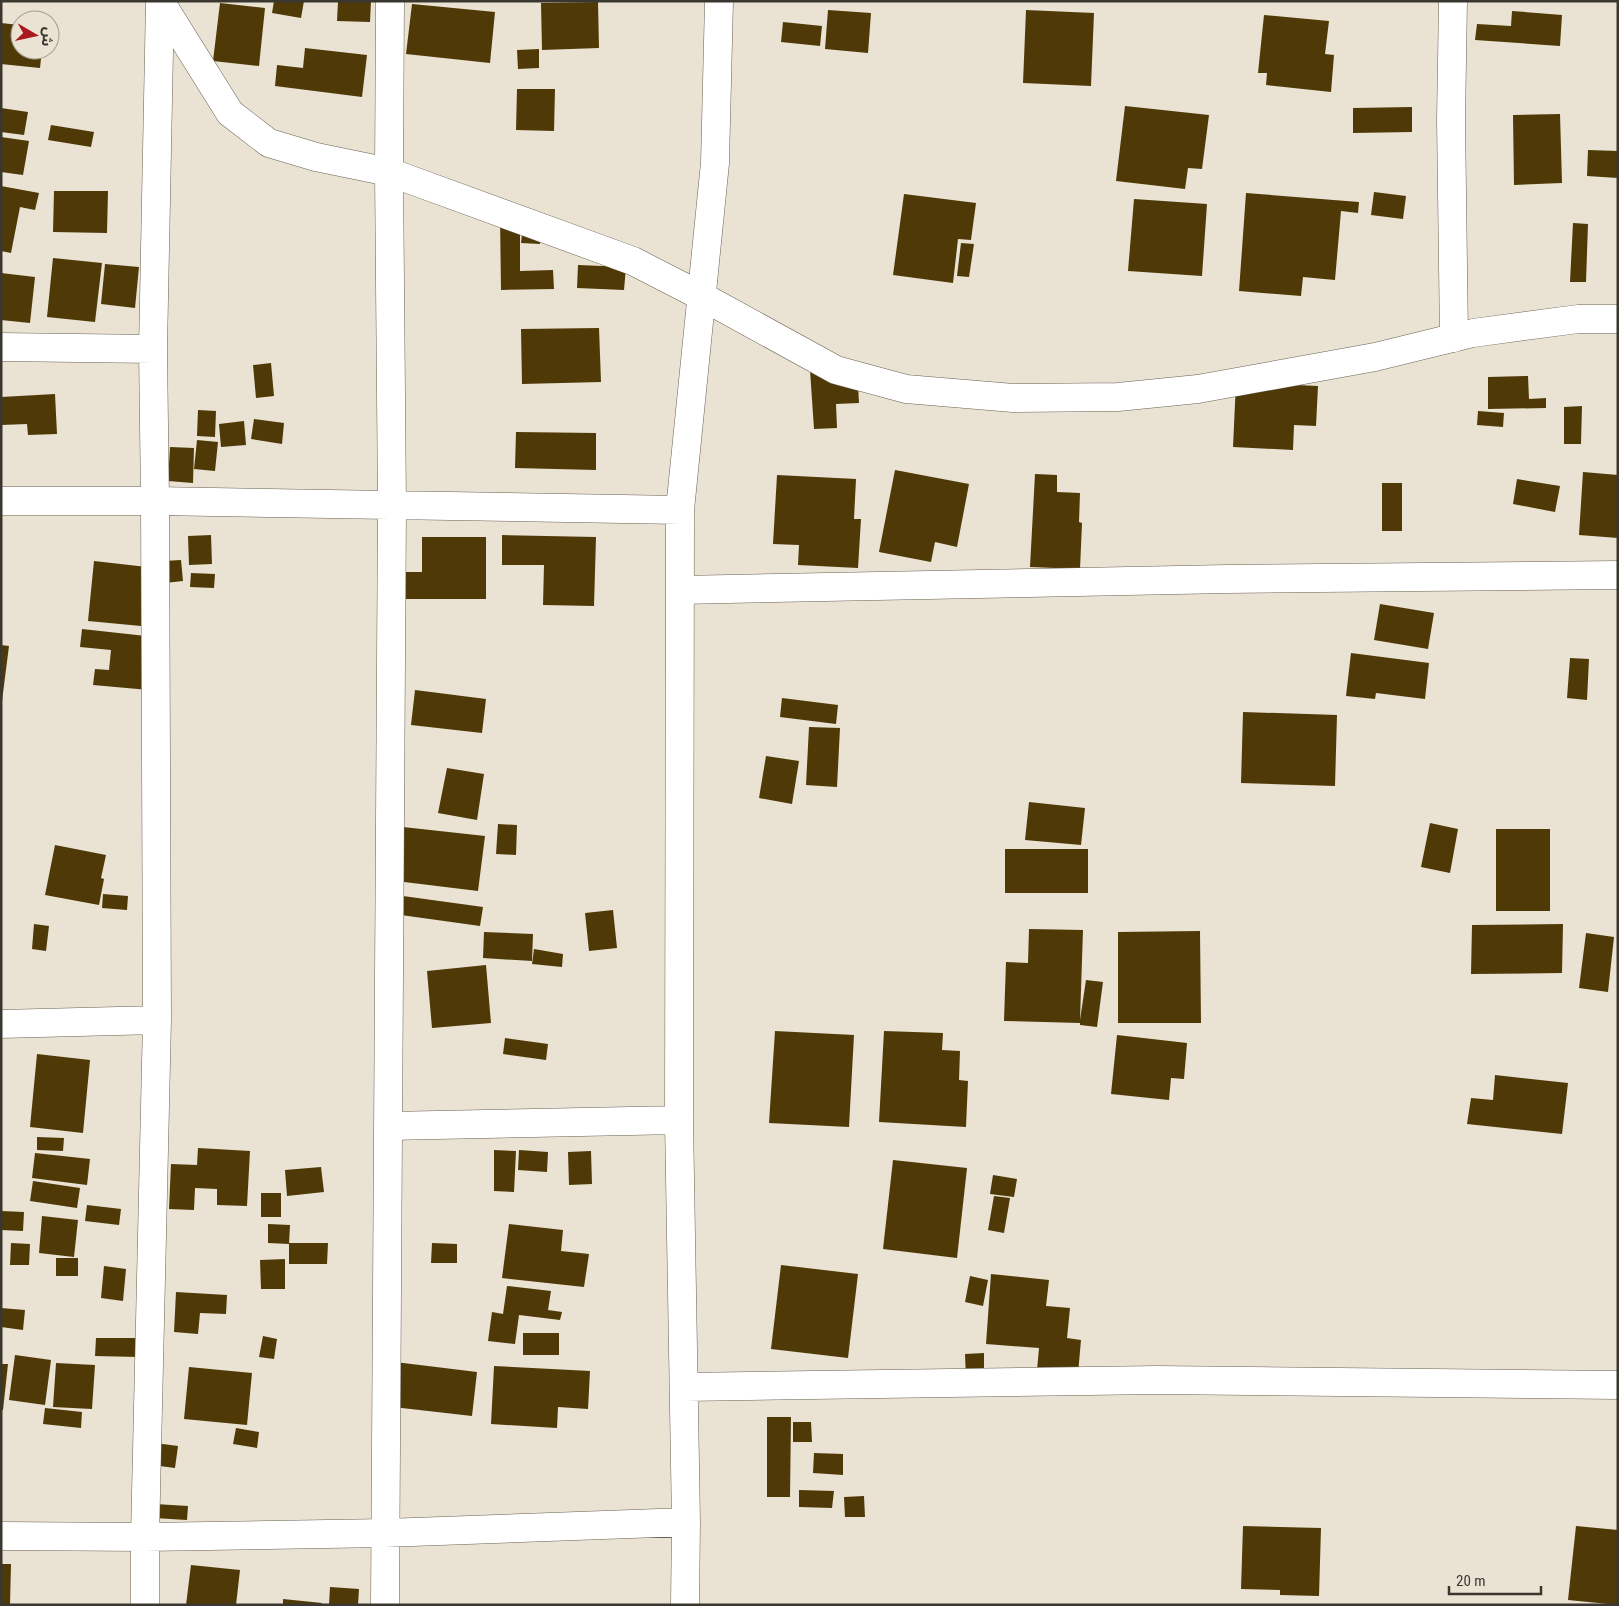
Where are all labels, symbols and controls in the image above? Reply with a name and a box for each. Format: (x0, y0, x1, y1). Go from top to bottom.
north arrow (10, 10, 60, 60)
text: ش (38, 26, 57, 48)
scale bar (1449, 1564, 1542, 1596)
text: 20 m (1456, 1572, 1486, 1590)

